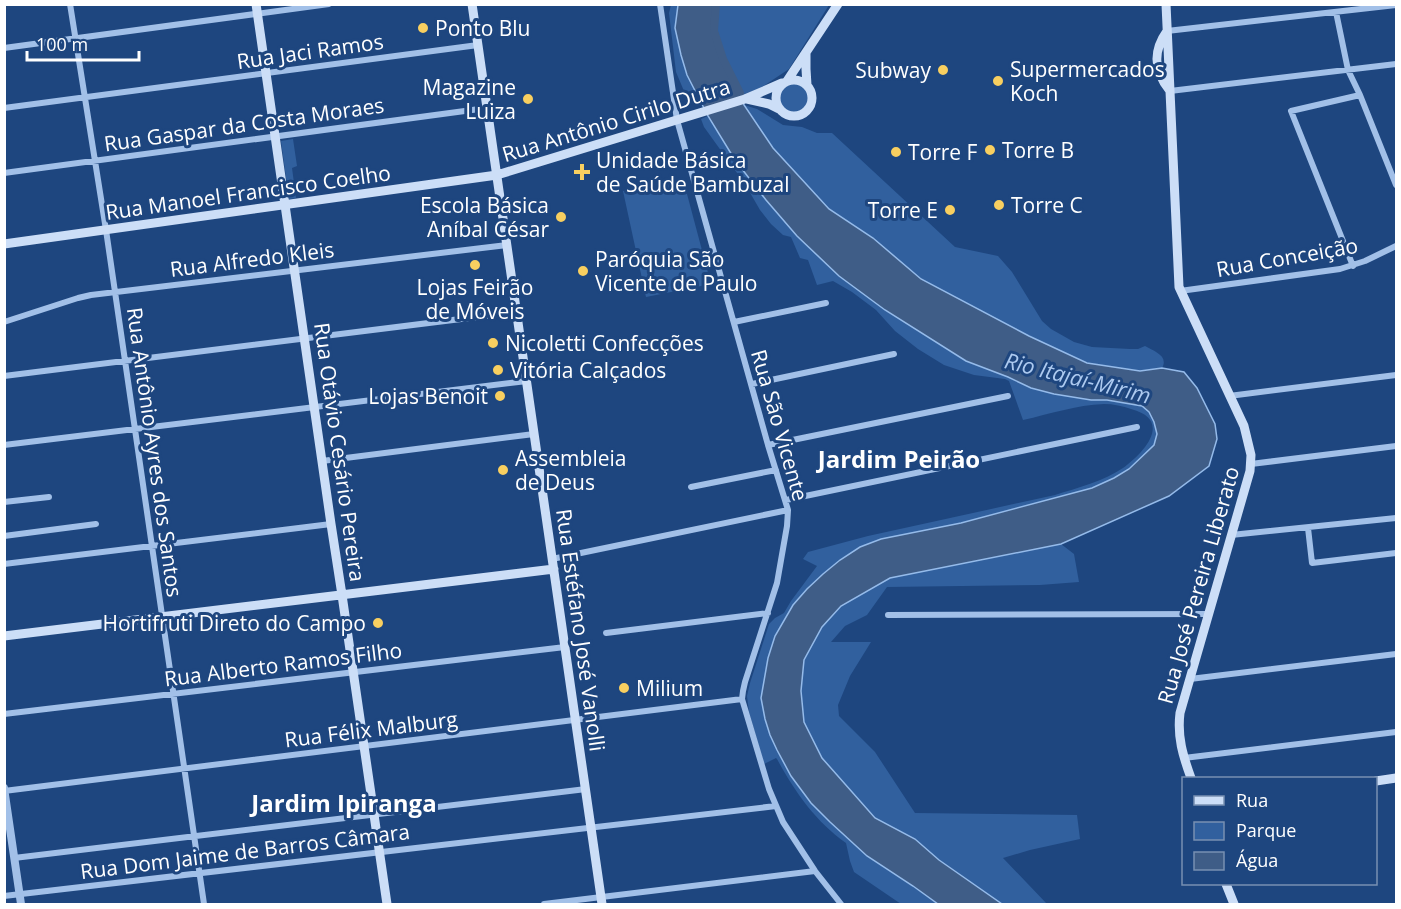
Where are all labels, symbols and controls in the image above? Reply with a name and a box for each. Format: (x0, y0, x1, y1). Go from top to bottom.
place label: Ponto Blu (435, 14, 530, 42)
marker: Ponto Blu (416, 21, 430, 35)
scale bar (27, 24, 140, 62)
street label: Rua Jaci Ramos (235, 27, 385, 75)
text: 100 m (36, 32, 88, 56)
place label: Supermercados Koch (1010, 55, 1165, 107)
place label: Subway (855, 56, 931, 84)
marker: Subway (936, 63, 950, 77)
street label: Rua Antônio Cirilo Dutra (499, 72, 733, 168)
place label: Magazine Luiza (423, 73, 516, 125)
marker: Supermercados Koch (991, 74, 1005, 88)
street label: Rua Gaspar da Costa Moraes (102, 90, 386, 158)
marker: Magazine Luiza (521, 92, 535, 106)
place label: Torre B (1002, 136, 1074, 164)
place label: Torre F (908, 138, 978, 166)
marker: Torre B (983, 143, 997, 157)
marker: Torre F (889, 145, 903, 159)
place label: Unidade Básica de Saúde Bambuzal (596, 146, 789, 198)
street label: Rua Manoel Francisco Coelho (104, 158, 392, 226)
marker: Unidade Básica de Saúde Bambuzal (573, 163, 591, 181)
place label: Escola Básica Aníbal César (420, 191, 549, 243)
place label: Torre C (1011, 191, 1083, 219)
place label: Torre E (868, 196, 938, 224)
marker: Torre C (992, 198, 1006, 212)
marker: Torre E (943, 203, 957, 217)
marker: Escola Básica Aníbal César (554, 210, 568, 224)
street label: Rua Conceição (1214, 231, 1360, 283)
street label: Rua Alfredo Kleis (168, 235, 336, 283)
place label: Paróquia São Vicente de Paulo (595, 245, 758, 297)
marker: Lojas Feirão de Móveis (468, 258, 482, 272)
marker: Paróquia São Vicente de Paulo (576, 264, 590, 278)
place label: Lojas Feirão de Móveis (417, 273, 533, 325)
street label: Rua Antônio Ayres dos Santos (121, 305, 189, 599)
street label: Rua Otávio Cesário Pereira (308, 321, 372, 583)
place label: Nicoletti Confecções (505, 329, 704, 357)
marker: Nicoletti Confecções (486, 336, 500, 350)
water label: Rio Itajaí-Mirim (1002, 344, 1154, 410)
street label: Rua São Vicente (745, 346, 815, 504)
place label: Vitória Calçados (510, 356, 666, 384)
marker: Vitória Calçados (491, 363, 505, 377)
place label: Lojas Benoit (368, 382, 488, 410)
marker: Lojas Benoit (493, 389, 507, 403)
district label: Jardim Peirão (816, 442, 980, 475)
place label: Assembleia de Deus (515, 444, 626, 496)
marker: Assembleia de Deus (496, 463, 510, 477)
street label: Rua José Pereira Liberato (1151, 463, 1245, 707)
street label: Rua Estéfano José Vanolli (550, 507, 612, 753)
place label: Hortifruti Direto do Campo (103, 609, 366, 637)
marker: Hortifruti Direto do Campo (371, 616, 385, 630)
street label: Rua Alberto Ramos Filho (162, 636, 404, 692)
place label: Milium (636, 674, 703, 702)
marker: Milium (617, 681, 631, 695)
street label: Rua Félix Malburg (283, 704, 459, 754)
legend (1182, 777, 1377, 885)
district label: Jardim Ipiranga (249, 786, 437, 819)
text: Rua (1236, 788, 1268, 812)
street label: Rua Dom Jaime de Barros Câmara (79, 817, 411, 885)
text: Parque (1236, 818, 1296, 842)
text: Água (1236, 848, 1278, 872)

